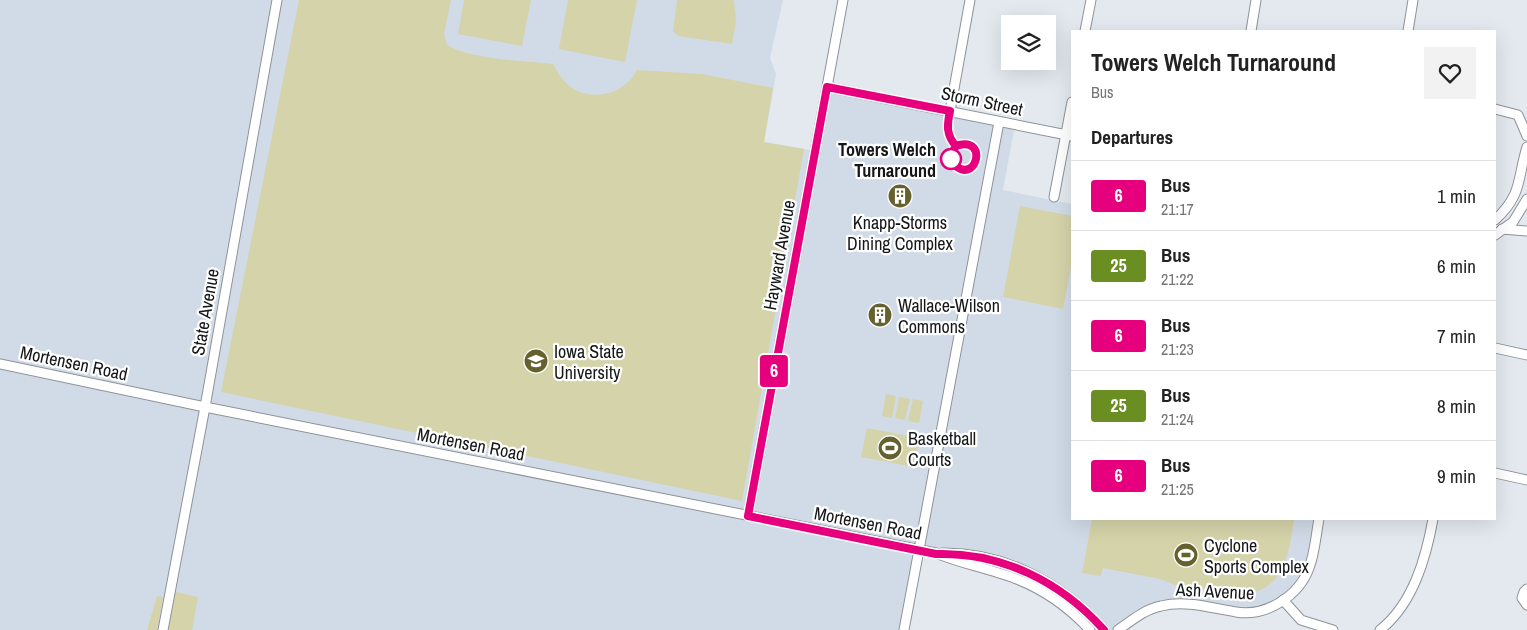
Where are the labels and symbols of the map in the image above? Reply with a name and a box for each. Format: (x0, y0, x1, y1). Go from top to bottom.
street label: Storm Street (939, 80, 1025, 122)
place label: Towers Welch Turnaround (838, 137, 936, 183)
marker: Towers Welch Turnaround (940, 148, 962, 170)
building icon: Knapp-Storms Dining Complex (887, 183, 913, 209)
street label: Hayward Avenue (757, 198, 801, 312)
place label: Knapp-Storms Dining Complex (847, 210, 954, 256)
street label: State Avenue (185, 267, 225, 357)
place label: Wallace-Wilson Commons (898, 293, 1000, 339)
building icon: Wallace-Wilson Commons (867, 302, 893, 328)
street label: Mortensen Road (18, 339, 130, 387)
place label: Iowa State University (554, 339, 624, 385)
school or university icon: Iowa State University (523, 348, 549, 374)
line badge: 6 (758, 355, 790, 387)
street label: Mortensen Road (415, 421, 527, 467)
place label: Basketball Courts (908, 426, 976, 472)
sports icon: Basketball Courts (877, 435, 903, 461)
street label: Mortensen Road (812, 500, 924, 546)
place label: Cyclone Sports Complex (1204, 533, 1310, 579)
sports icon: Cyclone Sports Complex (1173, 542, 1199, 568)
street label: Ash Avenue (1174, 576, 1255, 606)

